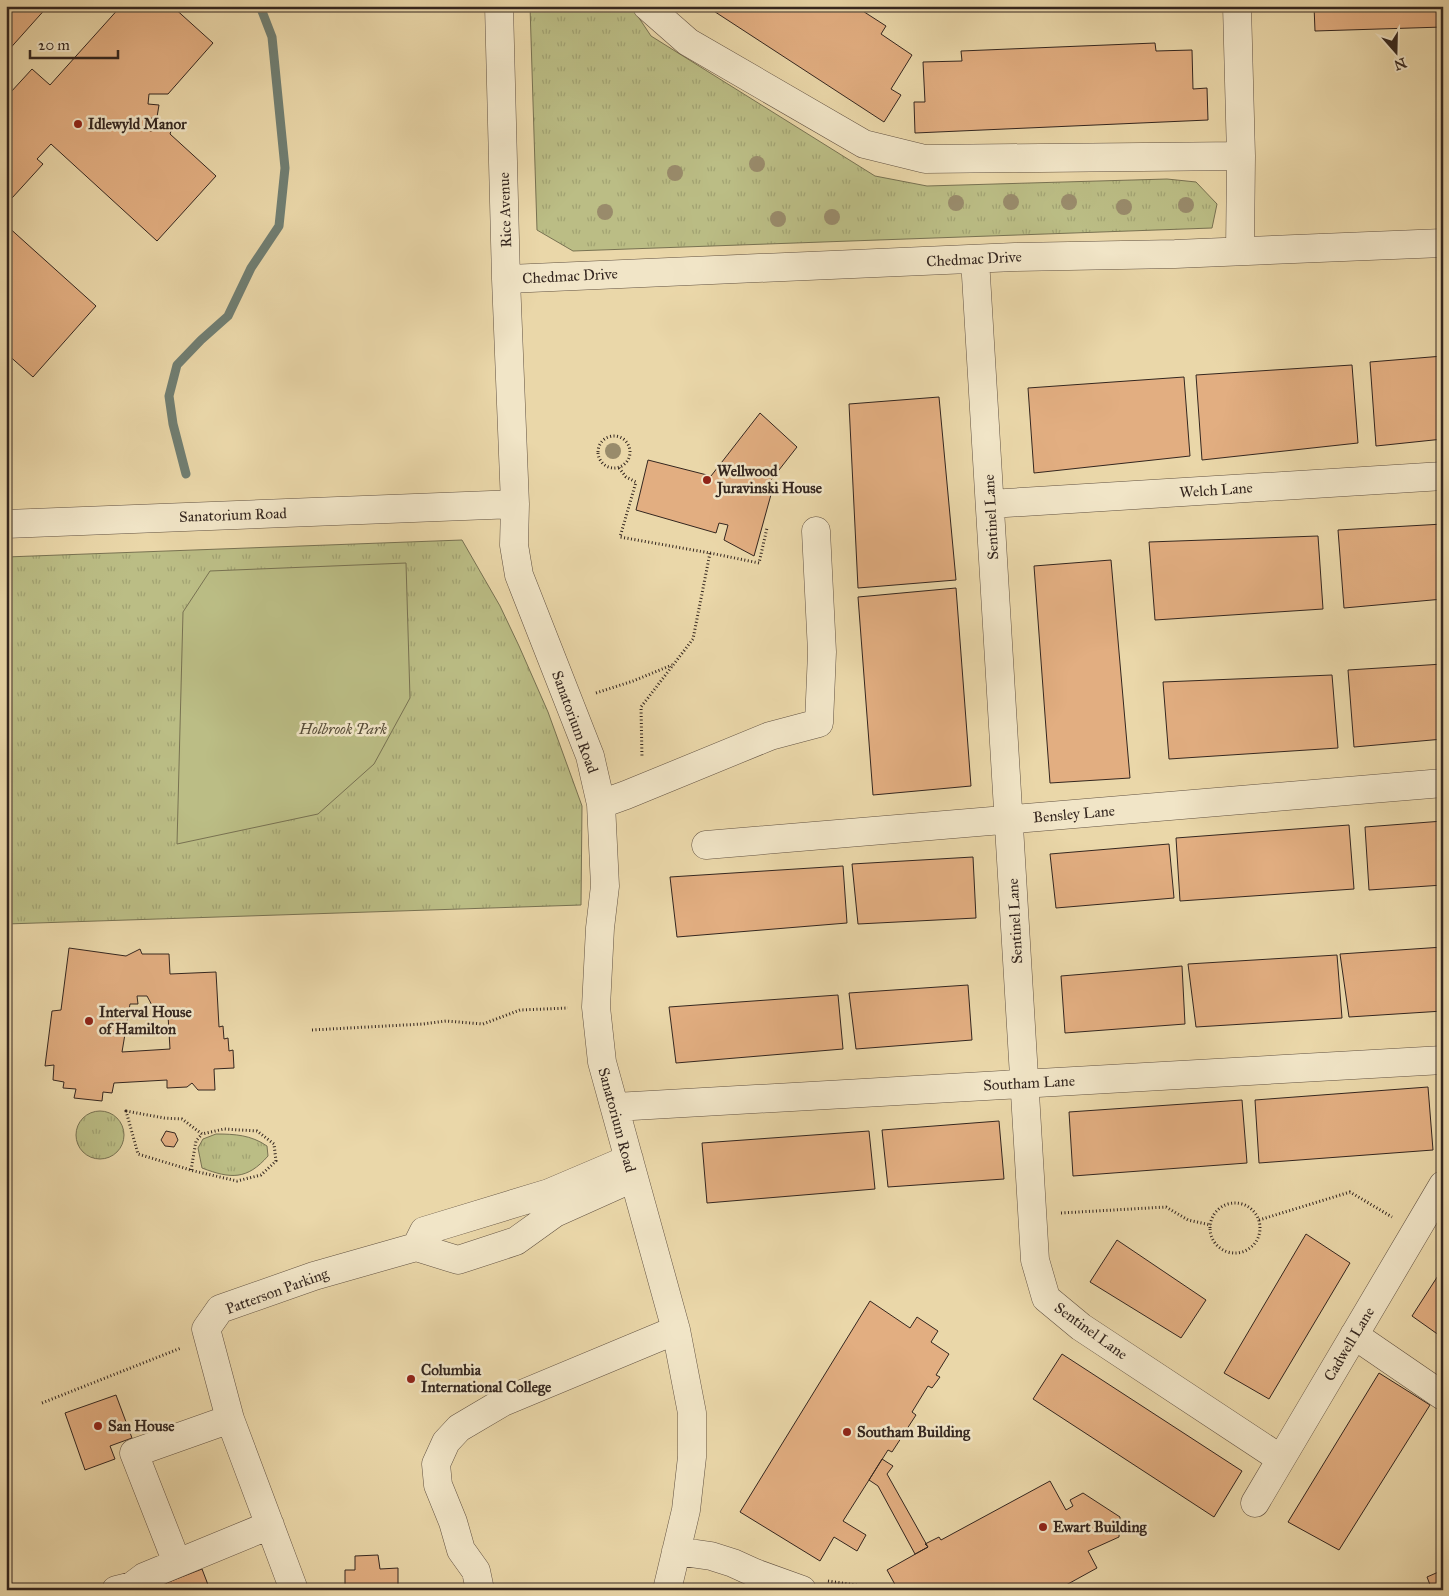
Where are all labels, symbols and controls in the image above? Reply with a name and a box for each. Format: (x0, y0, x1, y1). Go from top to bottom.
scale bar (30, 28, 118, 60)
north arrow (1372, 28, 1422, 78)
text: 20 m (38, 36, 70, 54)
text: N (1392, 54, 1409, 74)
place label: Idlewyld Manor (88, 115, 187, 134)
marker: Idlewyld Manor (72, 118, 84, 130)
street label: Rice Avenue (495, 172, 515, 248)
street label: Chedmac Drive (926, 248, 1022, 270)
street label: Chedmac Drive (522, 265, 618, 287)
place label: Wellwood Juravinski House (715, 462, 823, 498)
marker: Wellwood Juravinski House (701, 474, 713, 486)
street label: Sentinel Lane (980, 474, 1002, 560)
street label: Welch Lane (1179, 478, 1253, 502)
street label: Sanatorium Road (179, 504, 288, 526)
street label: Sanatorium Road (548, 668, 602, 776)
park label: Holbrook Park (298, 720, 387, 738)
street label: Bensley Lane (1032, 801, 1116, 827)
street label: Sentinel Lane (1004, 878, 1026, 964)
place label: Interval House of Hamilton (99, 1003, 193, 1038)
marker: Interval House of Hamilton (83, 1015, 95, 1027)
street label: Sanatorium Road (594, 1066, 640, 1175)
street label: Southam Lane (983, 1072, 1075, 1094)
street label: Patterson Parking (223, 1264, 332, 1318)
street label: Sentinel Lane (1051, 1299, 1131, 1363)
street label: Cadwell Lane (1320, 1304, 1378, 1384)
place label: Columbia International College (421, 1361, 552, 1397)
marker: Columbia International College (405, 1373, 417, 1385)
place label: San House (108, 1417, 175, 1435)
marker: San House (92, 1420, 104, 1432)
place label: Southam Building (857, 1423, 971, 1442)
marker: Southam Building (841, 1426, 853, 1438)
place label: Ewart Building (1053, 1518, 1148, 1537)
marker: Ewart Building (1037, 1521, 1049, 1533)

